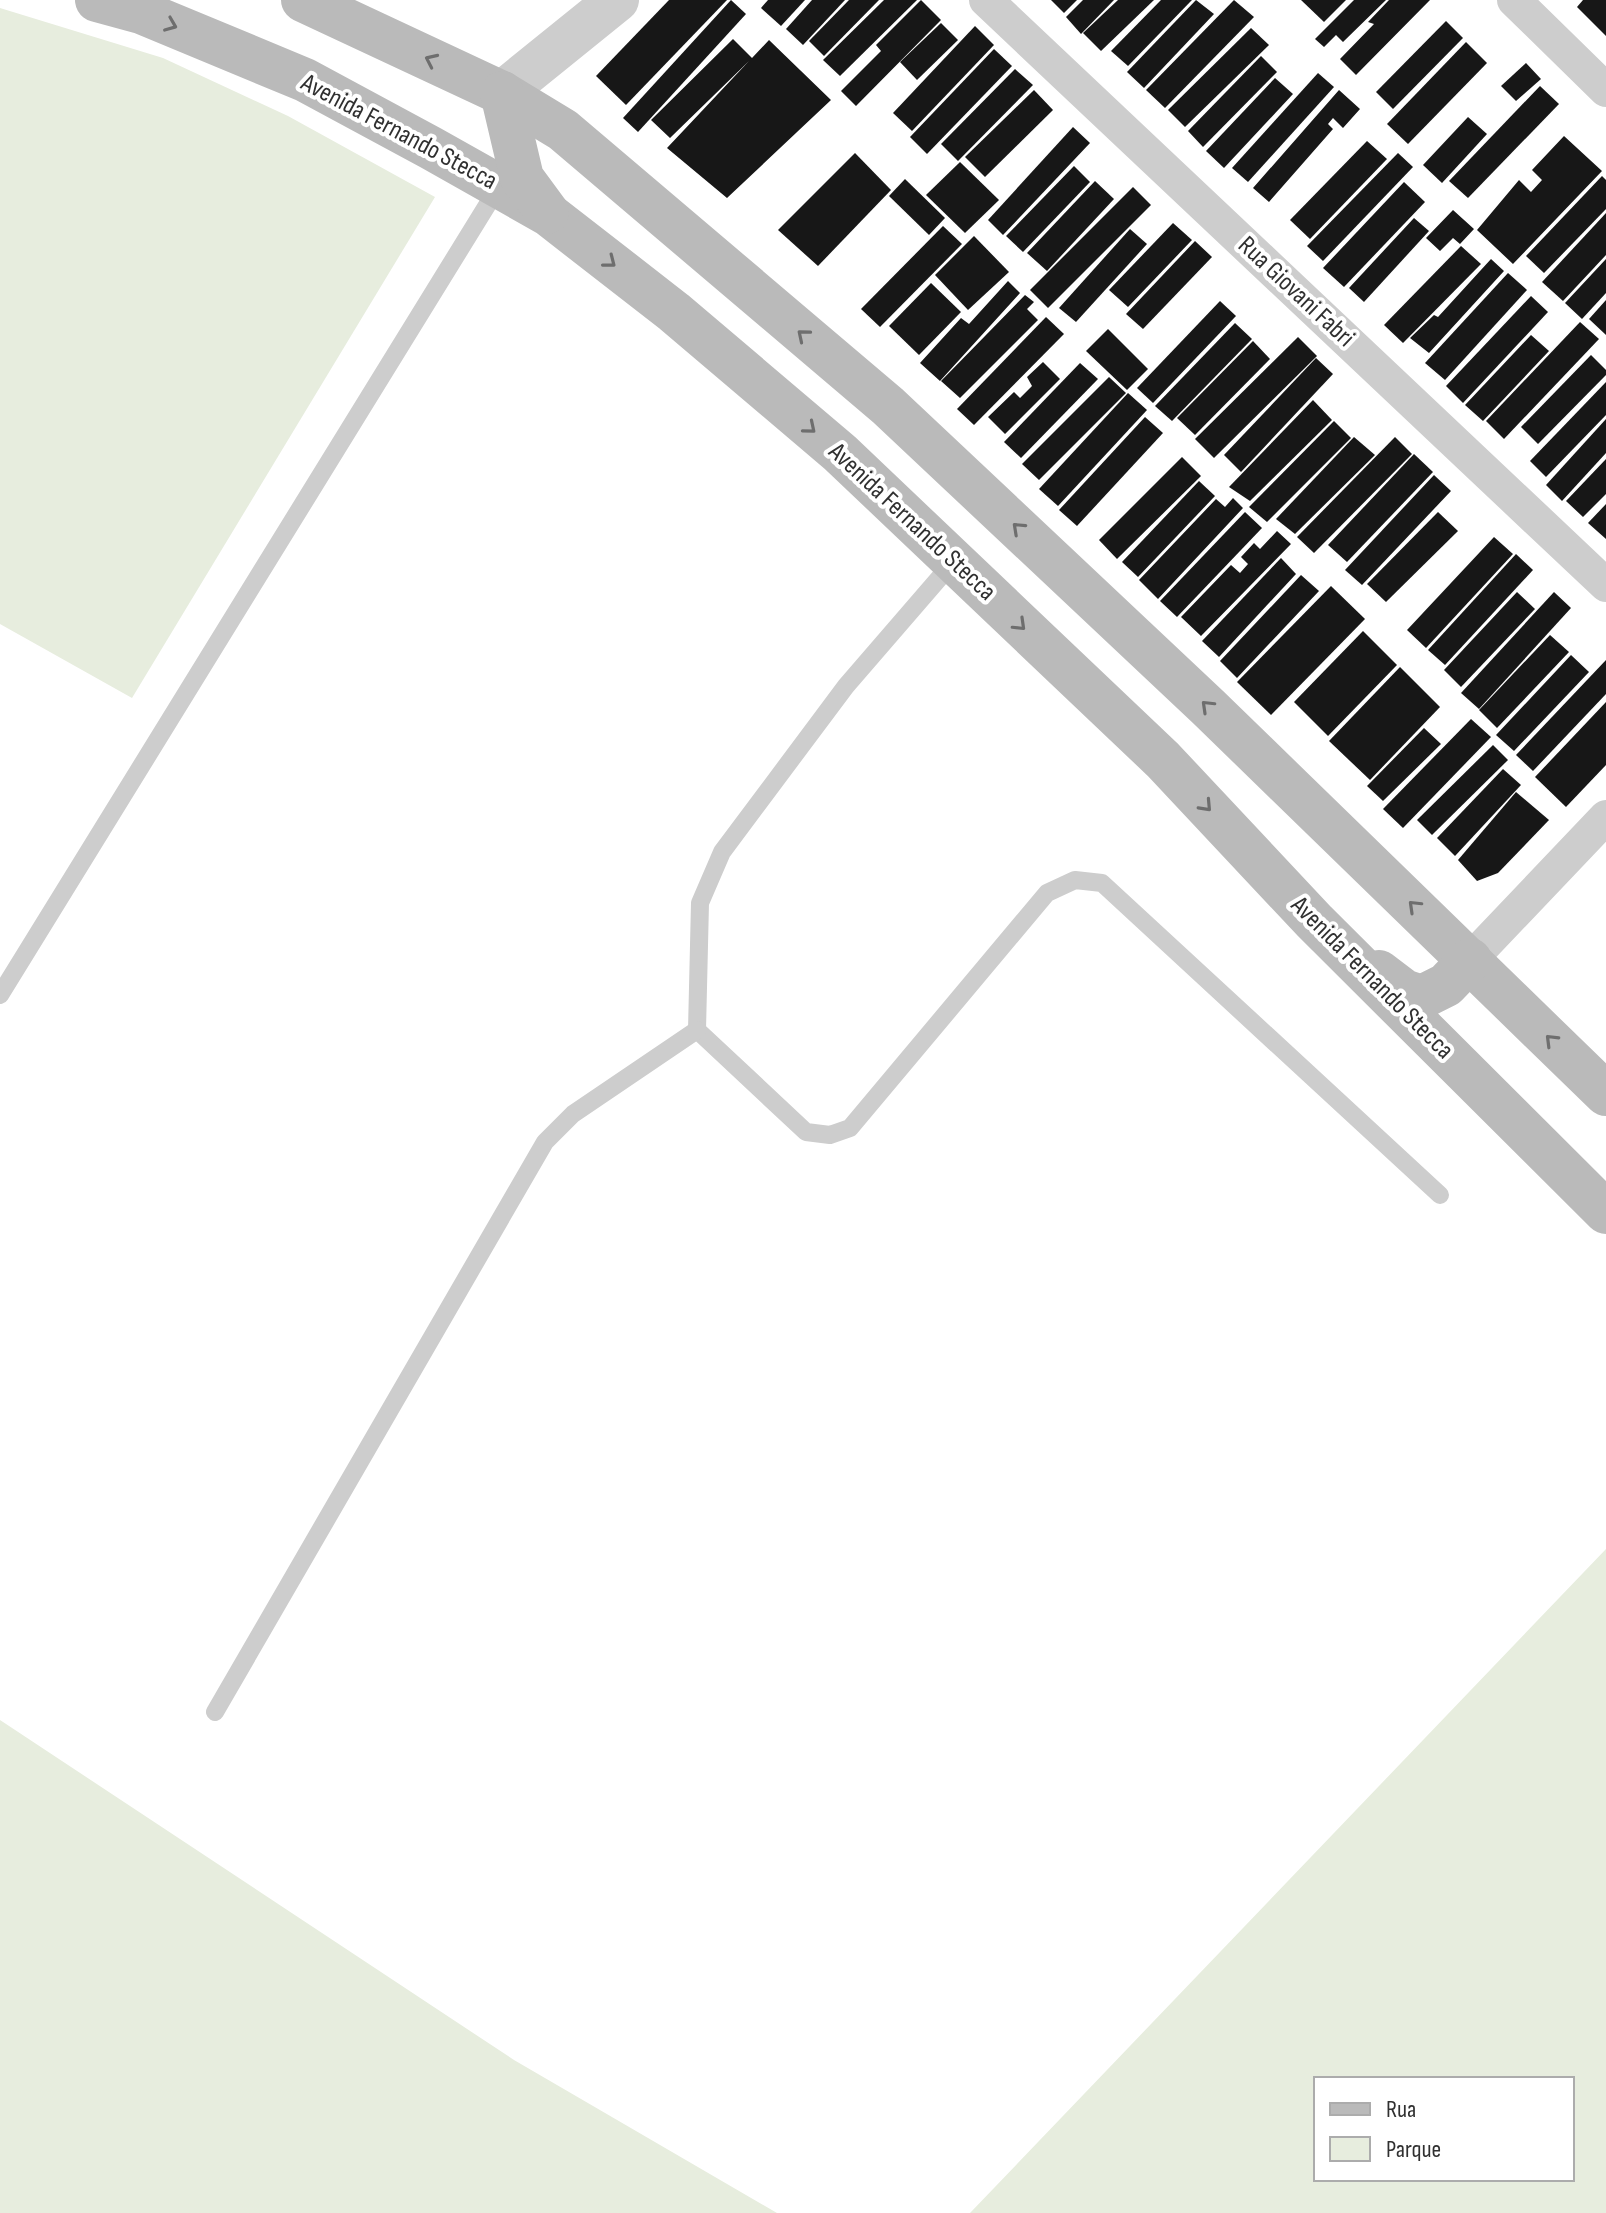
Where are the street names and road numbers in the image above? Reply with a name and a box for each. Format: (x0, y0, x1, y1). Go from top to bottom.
street label: Avenida Fernando Stecca (295, 67, 502, 197)
street label: Rua Giovani Fabri (1231, 230, 1361, 354)
street label: Avenida Fernando Stecca (821, 436, 1002, 607)
street label: Avenida Fernando Stecca (1284, 890, 1460, 1066)

